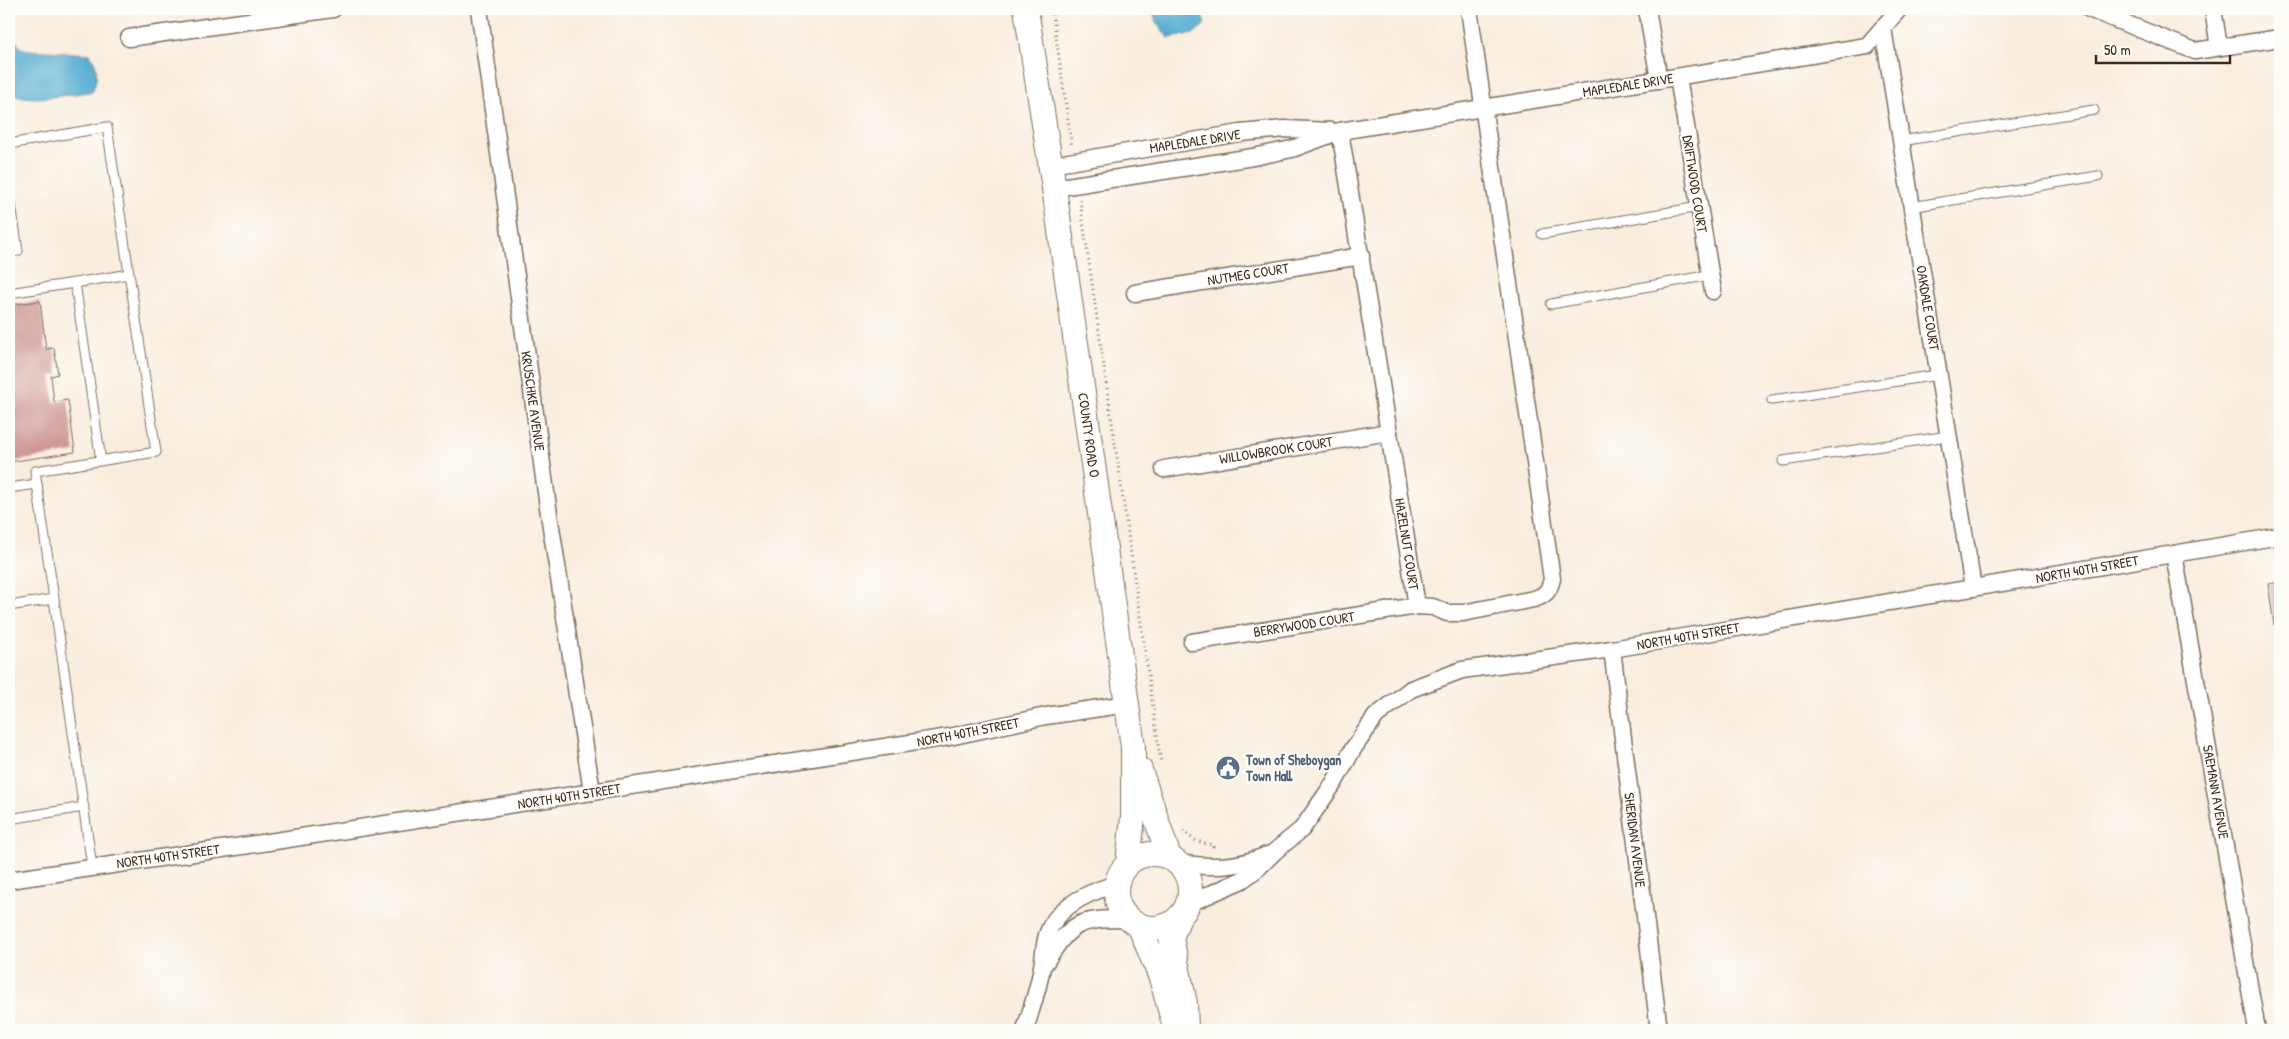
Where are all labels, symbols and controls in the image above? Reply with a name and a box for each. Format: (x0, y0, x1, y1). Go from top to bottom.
scale bar (2096, 32, 2230, 64)
text: 50 m (2104, 39, 2131, 60)
street label: MAPLEDALE DRIVE (1581, 68, 1675, 101)
street label: MAPLEDALE DRIVE (1148, 124, 1242, 157)
street label: DRIFTWOOD COURT (1678, 134, 1713, 234)
street label: NUTMEG COURT (1206, 258, 1290, 289)
street label: OAKDALE COURT (1912, 264, 1945, 352)
street label: KRUSCHKE AVENUE (517, 350, 550, 452)
street label: COUNTY ROAD O (1074, 391, 1105, 479)
street label: WILLOWBROOK COURT (1218, 431, 1334, 468)
street label: HAZELNUT COURT (1391, 497, 1424, 592)
street label: NORTH 40TH STREET (2034, 550, 2140, 587)
street label: BERRYWOOD COURT (1252, 606, 1356, 641)
street label: NORTH 40TH STREET (1635, 617, 1741, 654)
street label: NORTH 40TH STREET (915, 712, 1021, 751)
street label: SAEMANN AVENUE (2199, 744, 2234, 840)
place label: Town of Sheboygan Town Hall (1245, 750, 1341, 785)
public building icon: Town of Sheboygan Town Hall (1215, 755, 1241, 781)
street label: NORTH 40TH STREET (516, 778, 622, 813)
street label: SHERIDAN AVENUE (1620, 792, 1651, 888)
street label: NORTH 40TH STREET (115, 839, 221, 872)

